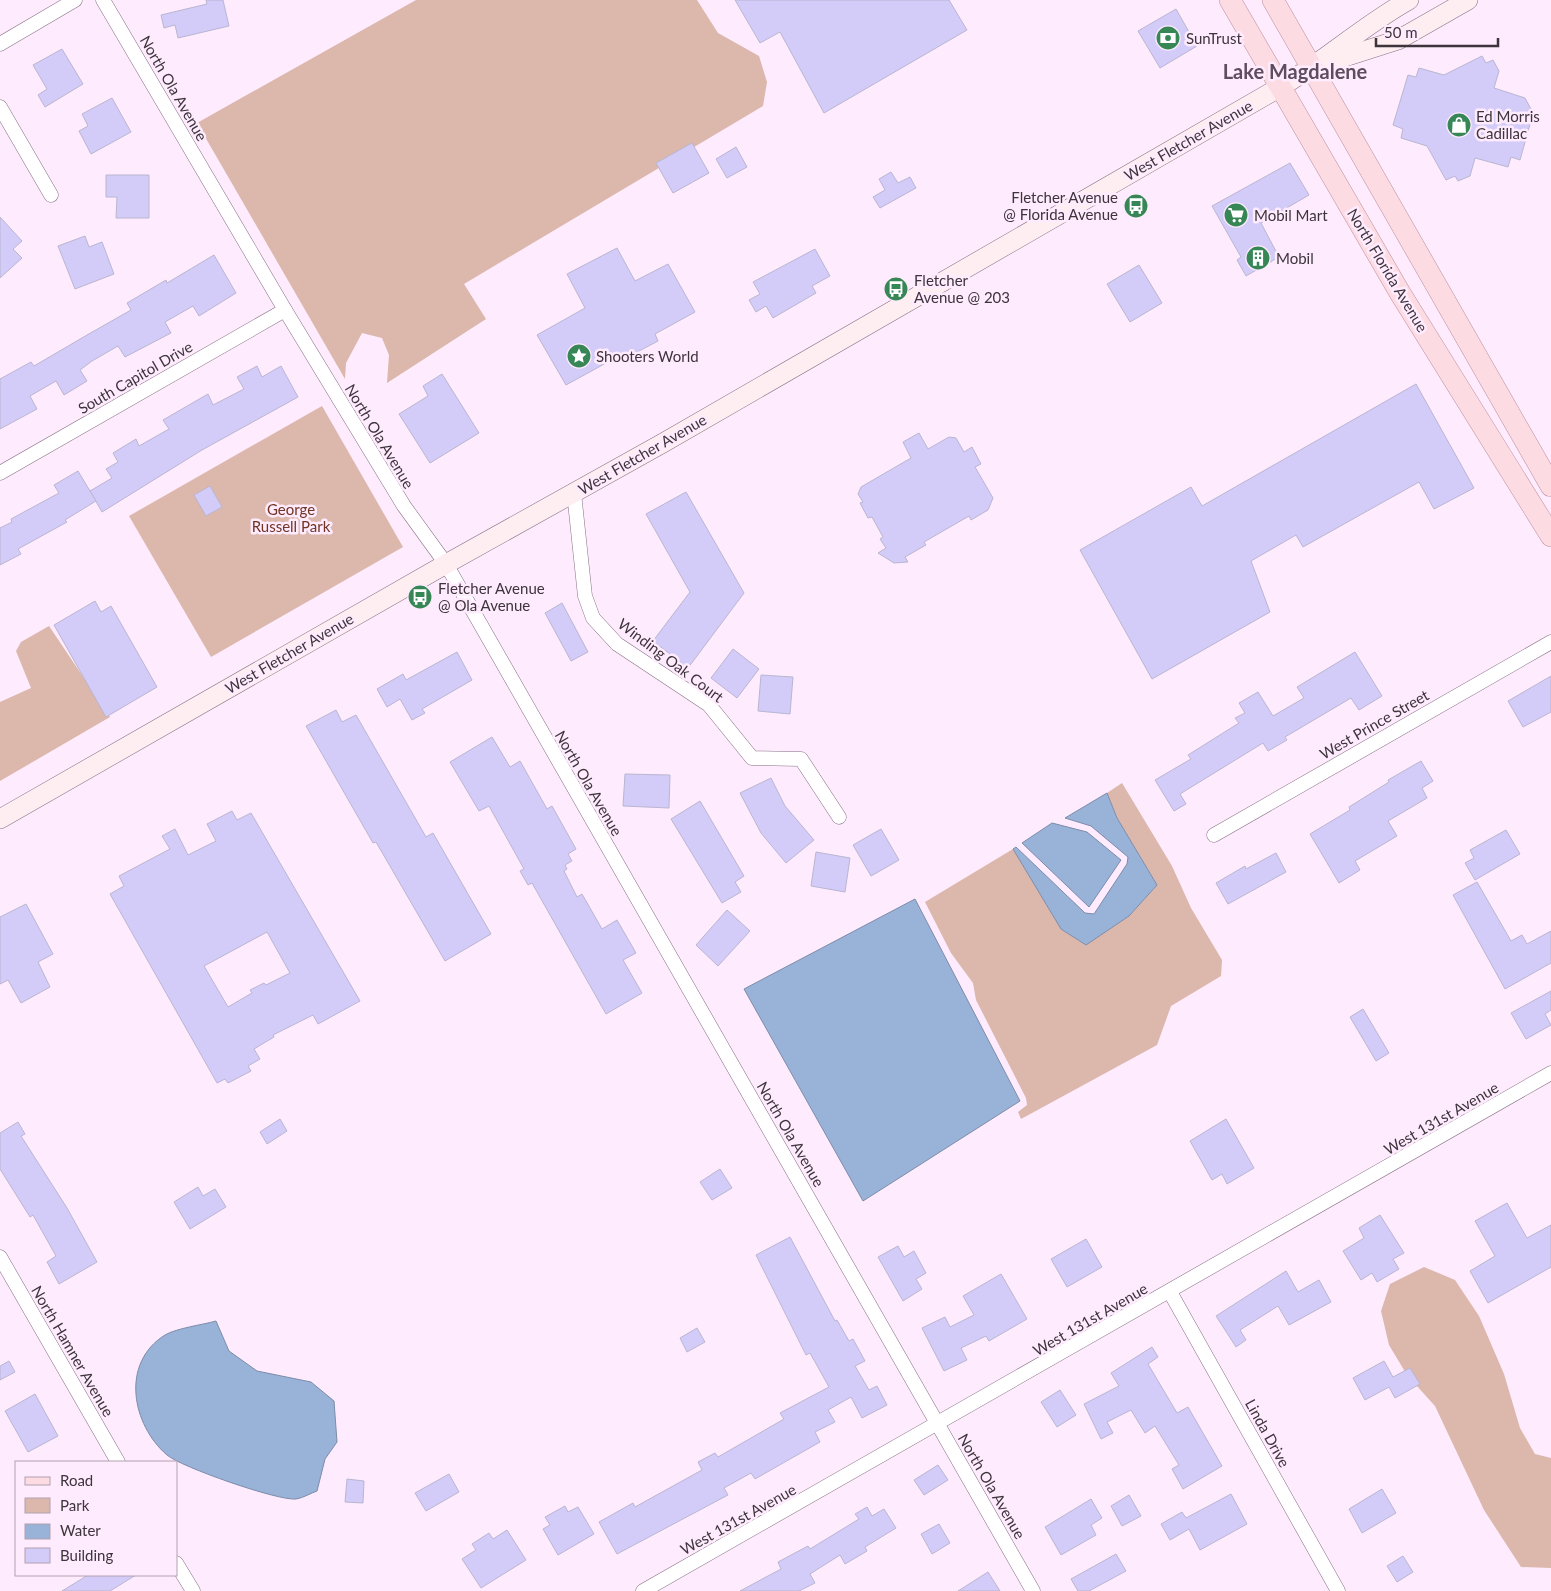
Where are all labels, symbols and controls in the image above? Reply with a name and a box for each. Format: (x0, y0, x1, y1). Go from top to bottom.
scale bar (1376, 15, 1498, 47)
text: 50 m (1384, 23, 1418, 41)
bank icon: SunTrust (1155, 25, 1181, 51)
place label: SunTrust (1186, 29, 1242, 47)
street label: North Ola Avenue (137, 32, 211, 144)
district label: Lake Magdalene (1223, 59, 1368, 83)
street label: West Fletcher Avenue (1121, 96, 1255, 184)
place label: Ed Morris Cadillac (1476, 107, 1540, 142)
shop icon: Ed Morris Cadillac (1446, 112, 1472, 138)
place label: Fletcher Avenue @ Florida Avenue (1003, 188, 1118, 223)
bus stop icon: Fletcher Avenue @ Florida Avenue (1123, 193, 1149, 219)
supermarket icon: Mobil Mart (1223, 202, 1249, 228)
street label: North Florida Avenue (1344, 205, 1432, 335)
place label: Mobil Mart (1254, 206, 1328, 224)
building icon: Mobil (1245, 245, 1271, 271)
place label: Mobil (1276, 249, 1314, 267)
place label: Fletcher Avenue @ 203 (914, 271, 1010, 306)
bus stop icon: Fletcher Avenue @ 203 (883, 276, 909, 302)
street label: South Capitol Drive (75, 337, 195, 417)
place icon: Shooters World (566, 343, 592, 369)
place label: Shooters World (596, 347, 699, 365)
street label: North Ola Avenue (342, 381, 418, 492)
street label: West Fletcher Avenue (575, 410, 709, 498)
park label: George Russell Park (252, 500, 331, 535)
place label: Fletcher Avenue @ Ola Avenue (438, 579, 545, 614)
bus stop icon: Fletcher Avenue @ Ola Avenue (407, 584, 433, 610)
street label: West Fletcher Avenue (222, 609, 356, 697)
street label: Winding Oak Court (615, 614, 728, 706)
street label: West Prince Street (1316, 685, 1432, 763)
street label: North Ola Avenue (552, 727, 626, 839)
street label: North Ola Avenue (754, 1078, 828, 1190)
street label: West 131st Avenue (1381, 1078, 1502, 1158)
street label: West 131st Avenue (1030, 1279, 1151, 1359)
street label: North Hamner Avenue (28, 1282, 118, 1420)
street label: Linda Drive (1242, 1396, 1294, 1470)
street label: North Ola Avenue (955, 1430, 1029, 1542)
legend (15, 1461, 178, 1576)
text: Road (60, 1471, 93, 1489)
street label: West 131st Avenue (677, 1480, 799, 1558)
text: Park (60, 1496, 90, 1514)
text: Water (60, 1521, 101, 1539)
text: Building (60, 1546, 113, 1564)

